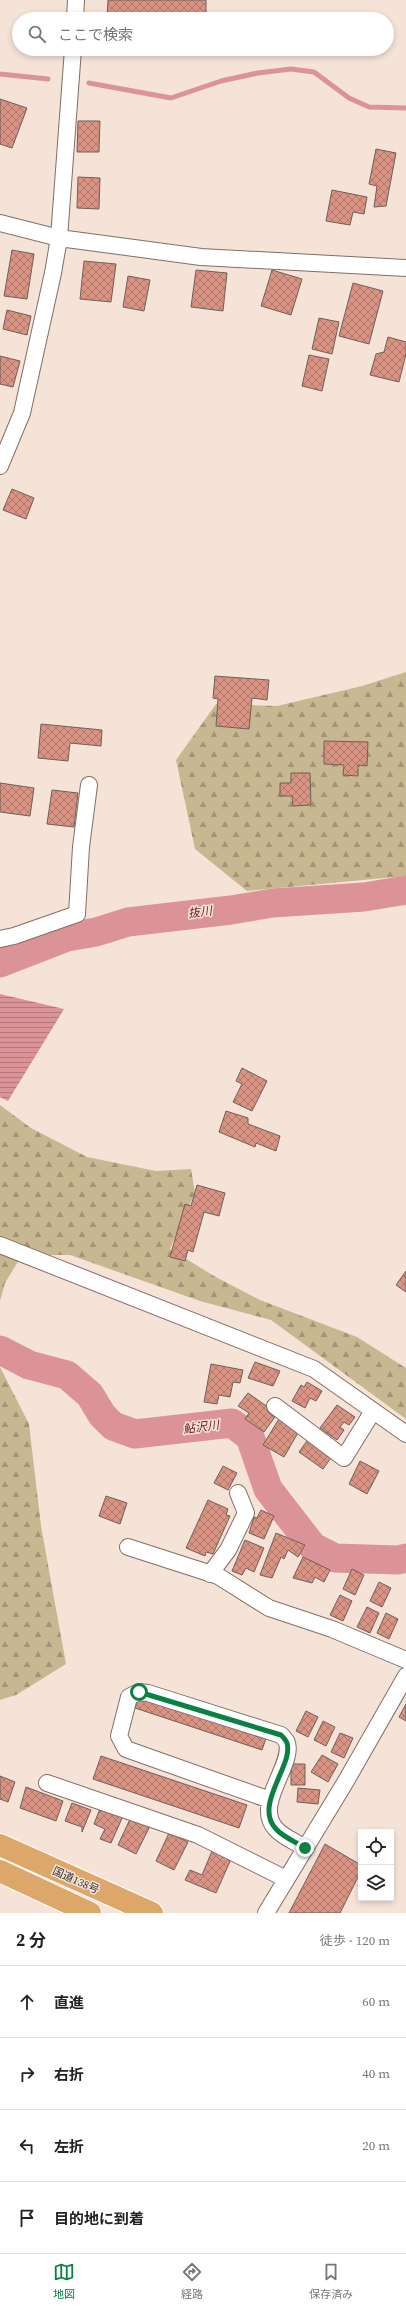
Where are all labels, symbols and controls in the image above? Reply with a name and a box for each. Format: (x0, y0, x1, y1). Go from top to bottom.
search box (12, 12, 394, 56)
icon: search (26, 23, 48, 45)
text: ここで検索 (58, 24, 133, 45)
water label: 抜川 (187, 902, 215, 921)
water label: 鮎沢川 (182, 1417, 222, 1437)
route start (130, 1683, 148, 1701)
map controls (358, 1829, 394, 1901)
button: locate (358, 1829, 394, 1865)
route end (296, 1839, 314, 1857)
street label: 国道138号 (50, 1864, 101, 1897)
button: layers (358, 1865, 394, 1901)
text: 2 分 (16, 1928, 46, 1952)
text: 徒歩 · 120 m (320, 1932, 390, 1949)
icon: ahead (16, 1991, 38, 2013)
text: 直進 (54, 1992, 84, 2013)
text: 60 m (362, 1993, 390, 2010)
icon: right (16, 2063, 38, 2085)
text: 右折 (54, 2064, 84, 2085)
text: 40 m (362, 2065, 390, 2082)
icon: left (16, 2135, 38, 2157)
text: 左折 (54, 2136, 84, 2157)
text: 20 m (362, 2137, 390, 2154)
icon: arrive (16, 2207, 38, 2229)
text: 目的地に到着 (54, 2208, 144, 2229)
tab: 地図 (53, 2261, 75, 2302)
tab: 経路 (181, 2261, 203, 2302)
tab: 保存済み (309, 2261, 353, 2302)

